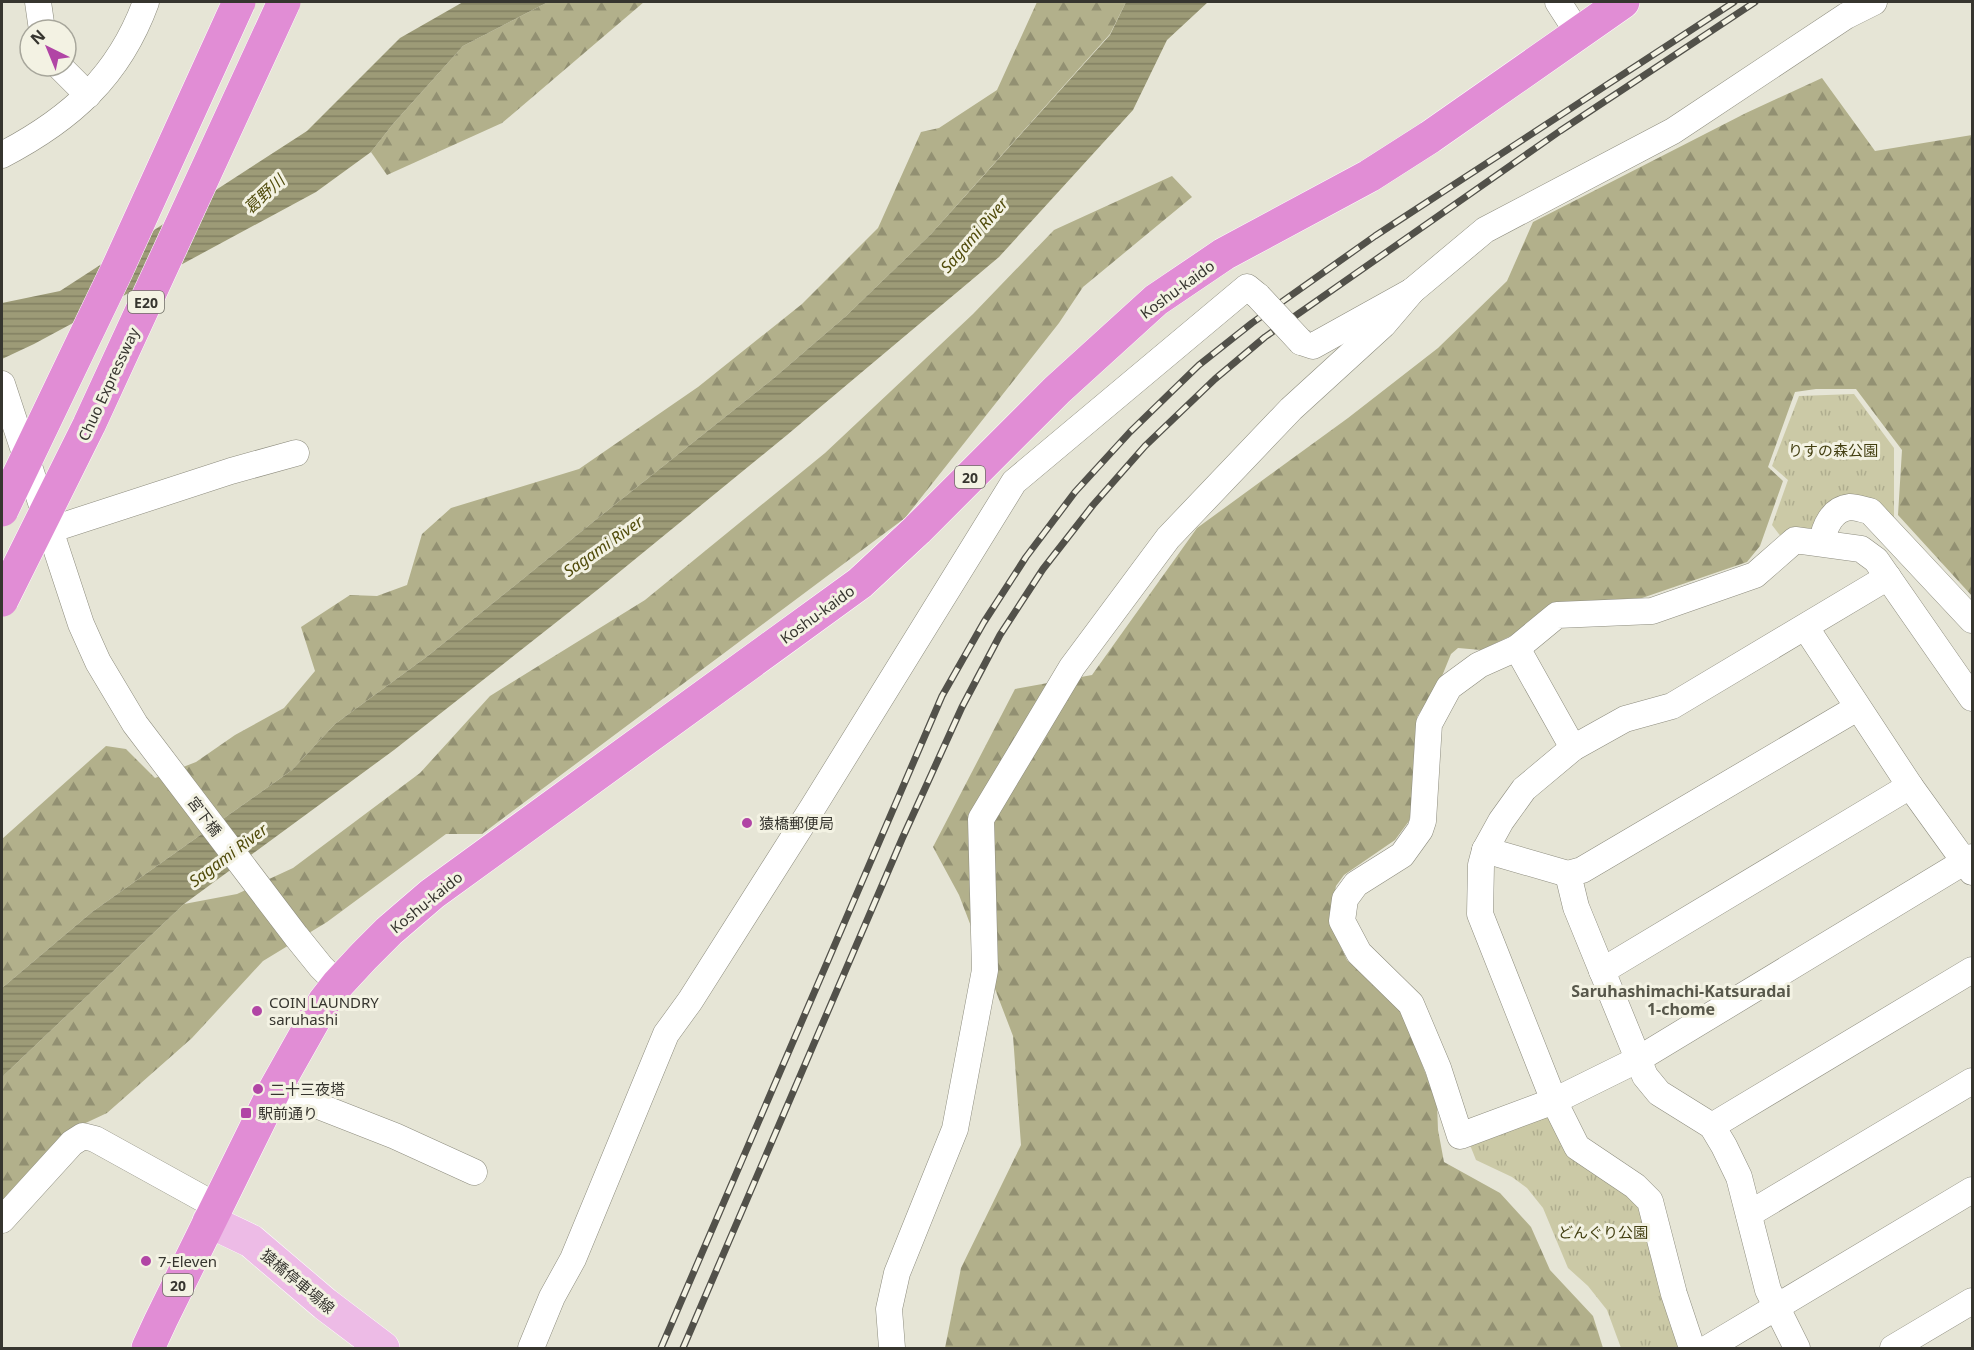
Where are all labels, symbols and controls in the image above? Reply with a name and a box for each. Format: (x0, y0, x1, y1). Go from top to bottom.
north arrow (18, 18, 78, 78)
text: N (26, 25, 50, 50)
water label: 葛野川 (239, 168, 291, 218)
water label: Sagami River (935, 192, 1013, 277)
street label: Koshu-kaido (1136, 255, 1218, 323)
road number: E20 (128, 291, 164, 313)
street label: Chuo Expressway (73, 324, 143, 444)
park label: りすの森公園 (1788, 440, 1878, 460)
road number: 20 (955, 466, 985, 488)
water label: Sagami River (559, 510, 648, 582)
street label: Koshu-kaido (776, 580, 858, 648)
street label: 宮下橋 (183, 792, 227, 840)
place label: 猿橋郵便局 (759, 813, 834, 833)
marker: 猿橋郵便局 (740, 816, 754, 830)
water label: Sagami River (184, 818, 272, 892)
street label: Koshu-kaido (386, 867, 466, 937)
district label: Saruhashimachi-Katsuradai 1-chome (1571, 980, 1791, 1020)
place label: COIN LAUNDRY saruhashi (269, 992, 379, 1029)
marker: COIN LAUNDRY saruhashi (250, 1004, 264, 1018)
place label: 二十三夜塔 (270, 1079, 345, 1099)
marker: 二十三夜塔 (251, 1082, 265, 1096)
place label: 駅前通り (258, 1103, 318, 1123)
marker: 駅前通り (239, 1106, 253, 1120)
park label: どんぐり公園 (1558, 1222, 1648, 1242)
street label: 猿橋停車場線 (257, 1244, 339, 1318)
place label: 7-Eleven (158, 1251, 217, 1271)
marker: 7-Eleven (139, 1254, 153, 1268)
road number: 20 (163, 1274, 193, 1296)

